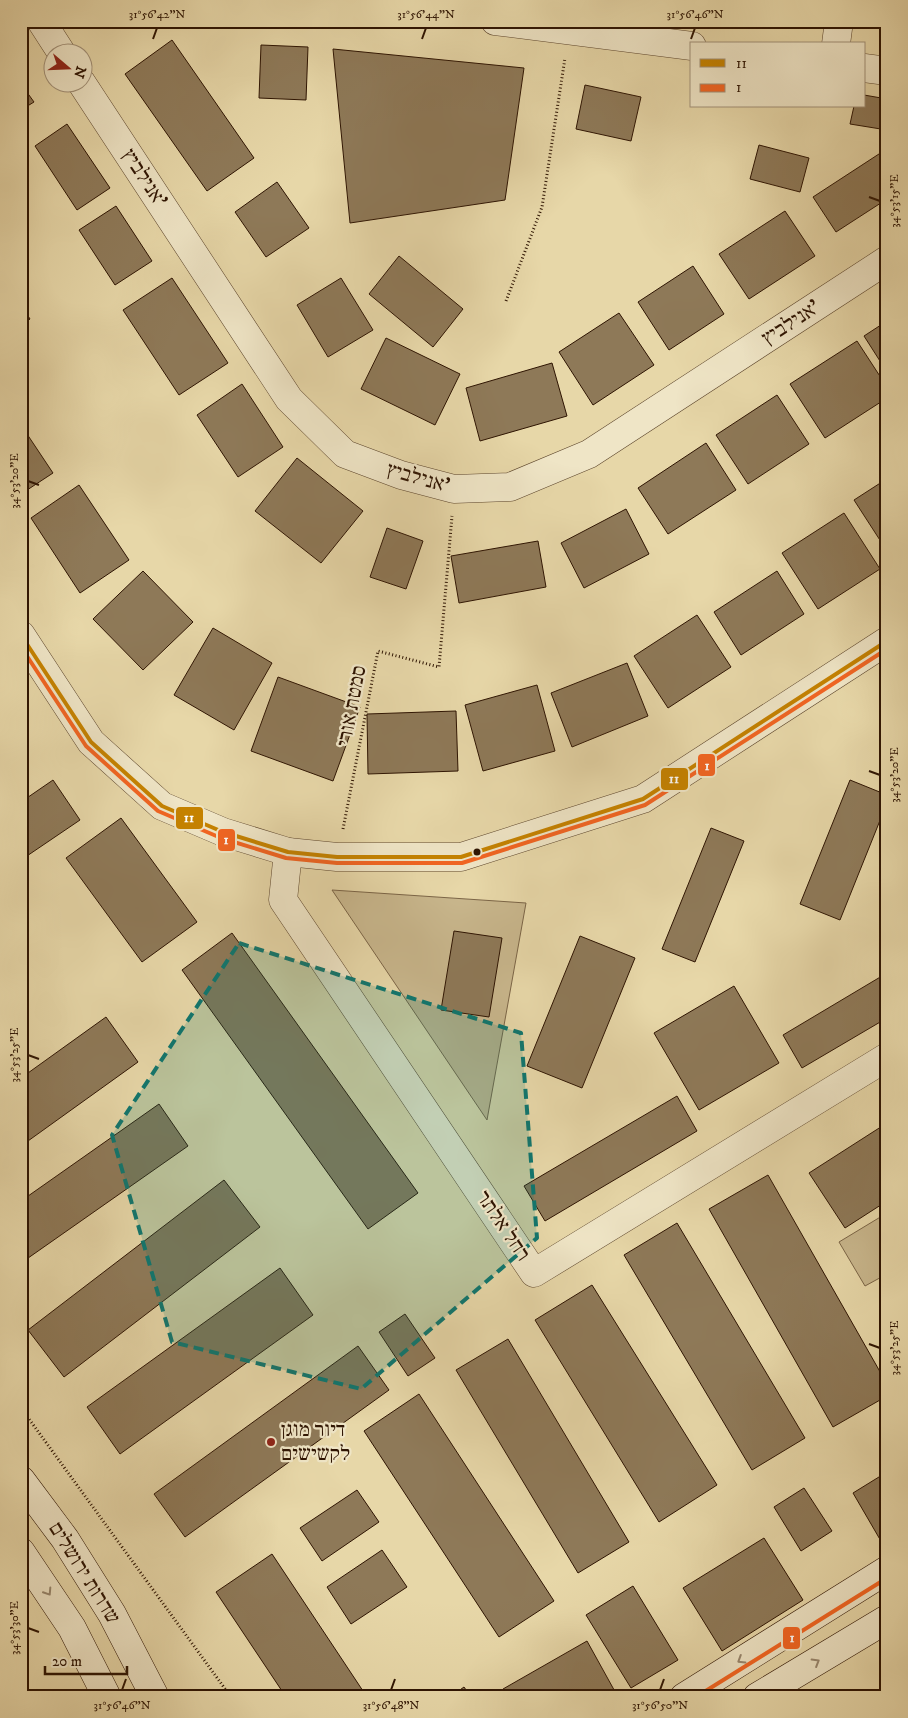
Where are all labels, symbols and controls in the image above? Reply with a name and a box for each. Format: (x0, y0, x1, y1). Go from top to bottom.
text: 31°56'42"N (129, 7, 185, 22)
text: 31°56'44"N (397, 7, 455, 22)
text: 31°56'46"N (667, 7, 724, 22)
north arrow (42, 42, 92, 92)
legend (690, 42, 866, 108)
text: 11 (736, 54, 747, 73)
text: N (69, 64, 90, 81)
text: 1 (736, 78, 742, 97)
street label: אנילביץ' (116, 144, 172, 212)
text: 34°53'15"E (887, 174, 902, 228)
street label: אנילביץ' (757, 295, 825, 351)
text: 34°53'20"E (7, 453, 22, 509)
street label: אנילביץ' (383, 457, 453, 499)
street label: סמטת אורי (331, 663, 373, 749)
text: 34°53'20"E (887, 747, 902, 803)
line badge: 1 (697, 753, 716, 777)
text: 1 (704, 757, 710, 775)
line badge: 11 (660, 767, 689, 791)
text: 11 (669, 770, 679, 788)
line badge: 11 (175, 806, 204, 830)
text: 11 (184, 809, 194, 827)
line badge: 1 (217, 828, 236, 852)
text: 1 (223, 831, 229, 849)
unlabelled marker (472, 847, 482, 857)
text: 34°53'25"E (7, 1027, 22, 1082)
street label: רחל אלתר (470, 1186, 536, 1266)
text: 34°53'25"E (887, 1320, 902, 1375)
place label: דיור מוגן לקשישים (281, 1417, 350, 1467)
marker: דיור מוגן לקשישים (265, 1436, 277, 1448)
street label: שדרות ירושלים (42, 1517, 126, 1629)
one-way arrow (42, 1587, 51, 1596)
text: 34°53'30"E (7, 1600, 22, 1655)
line badge: 1 (782, 1626, 801, 1650)
text: 1 (789, 1629, 795, 1647)
scale bar (45, 1643, 128, 1675)
text: 20 m (52, 1652, 82, 1671)
one-way arrow (737, 1654, 747, 1663)
one-way arrow (810, 1658, 819, 1668)
text: 31°56'46"N (94, 1698, 151, 1713)
text: 31°56'48"N (363, 1698, 420, 1713)
text: 31°56'50"N (632, 1698, 688, 1713)

